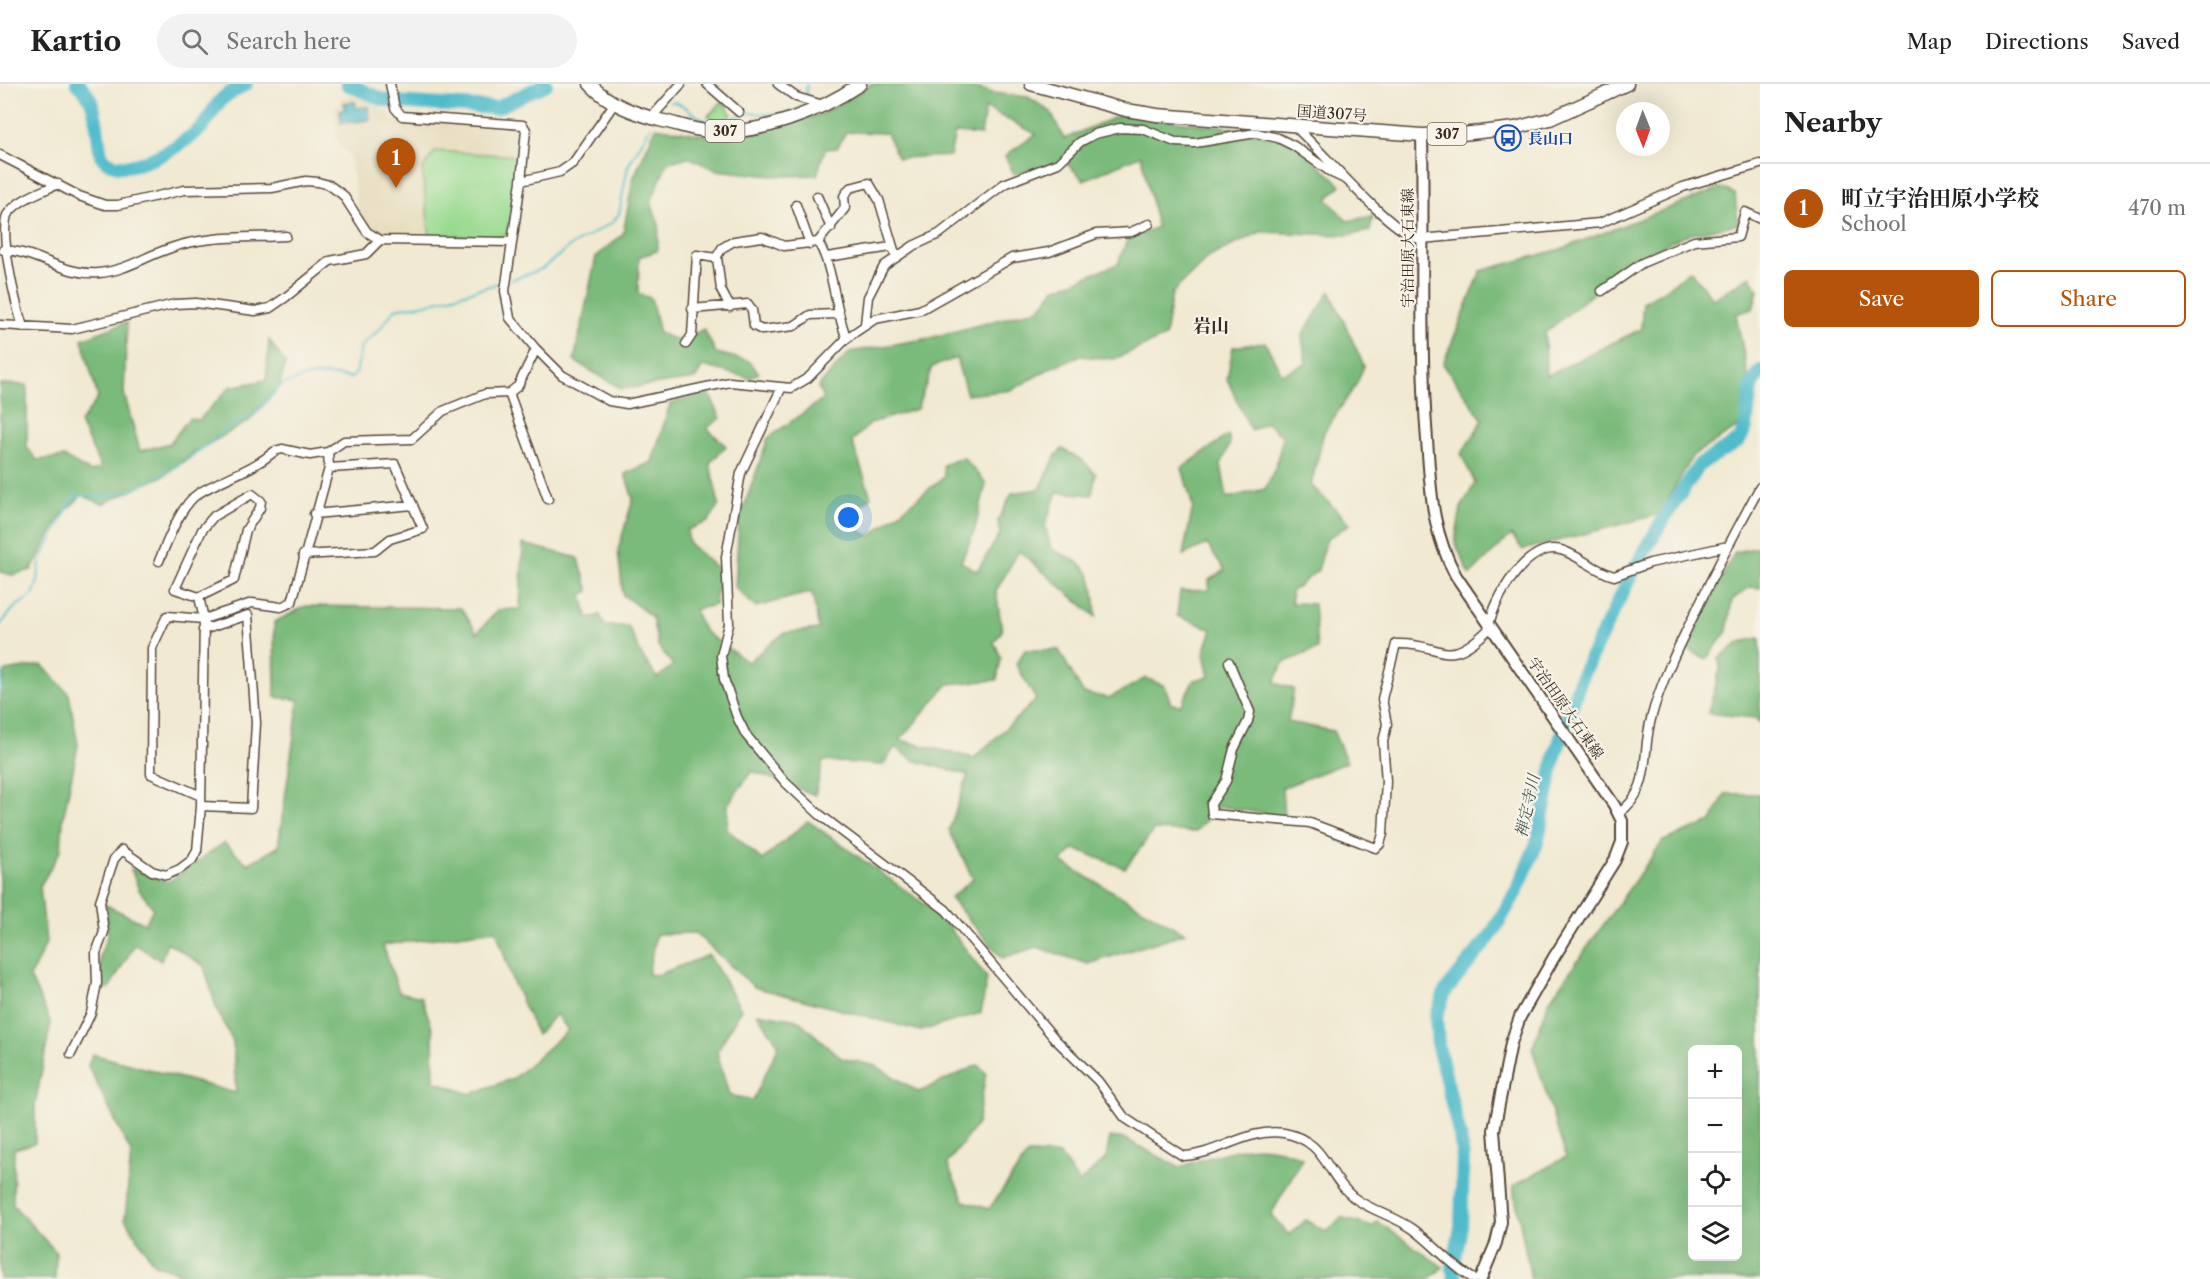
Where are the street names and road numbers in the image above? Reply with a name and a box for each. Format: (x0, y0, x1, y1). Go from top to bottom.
street label: 国道307号 (1296, 101, 1368, 125)
road number: 307 (706, 120, 744, 142)
road number: 307 (1428, 123, 1466, 145)
street label: 宇治田原大石東線 (1398, 188, 1417, 308)
street label: 宇治田原大石東線 (1524, 653, 1608, 763)

